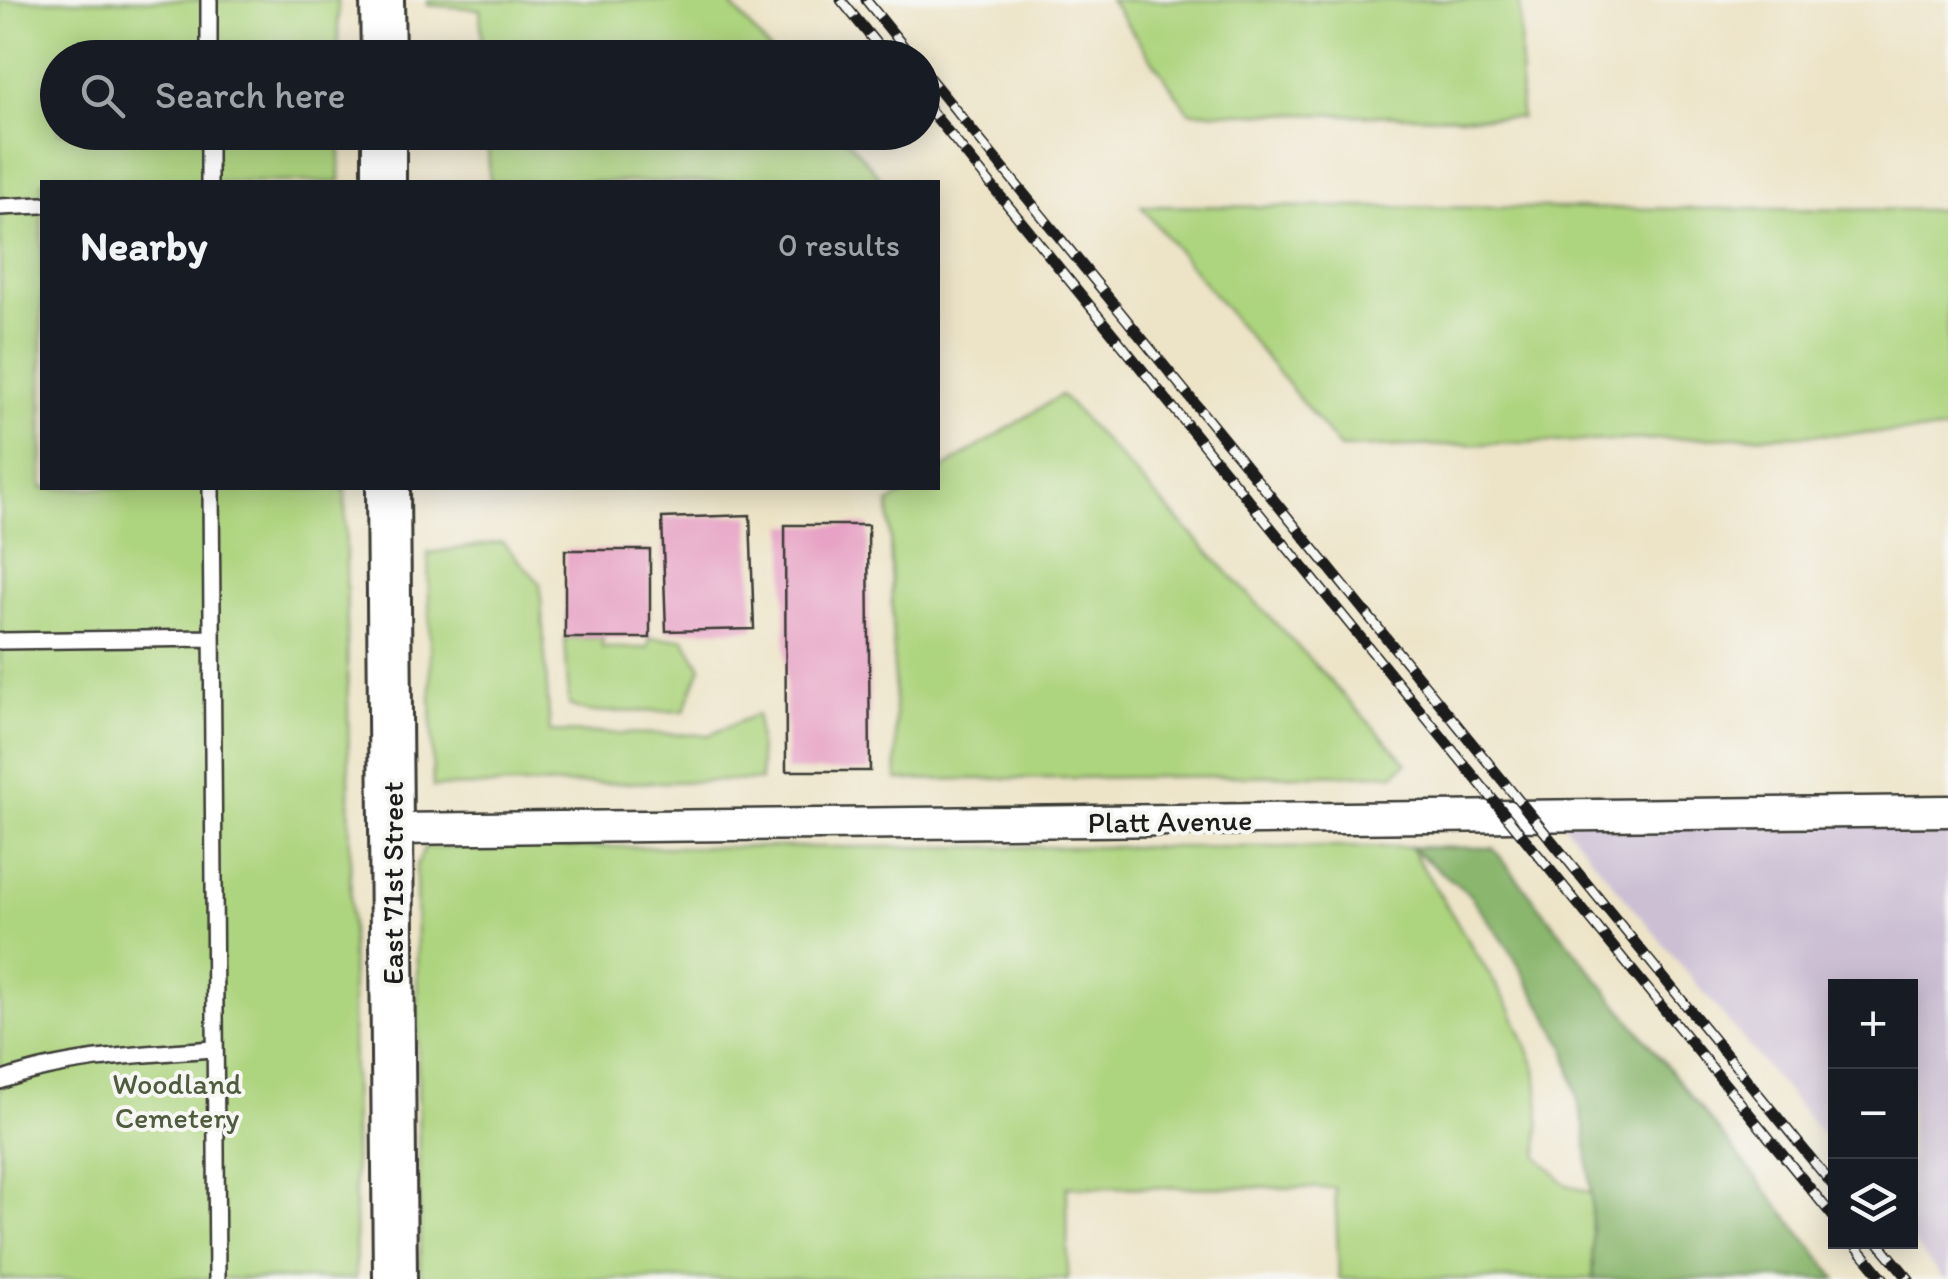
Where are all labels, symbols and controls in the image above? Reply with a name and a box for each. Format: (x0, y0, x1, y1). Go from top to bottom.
search box (40, 40, 940, 150)
icon: search (75, 68, 130, 123)
text: Search here (155, 72, 346, 118)
text: Nearby (80, 220, 207, 271)
text: 0 results (778, 226, 900, 264)
street label: East 71st Street (374, 781, 411, 985)
street label: Platt Avenue (1087, 801, 1253, 841)
map controls (1828, 979, 1918, 1249)
button: + (1828, 979, 1918, 1069)
park label: Woodland Cemetery (112, 1065, 242, 1136)
button: − (1828, 1069, 1918, 1159)
button: layers (1828, 1159, 1918, 1249)

